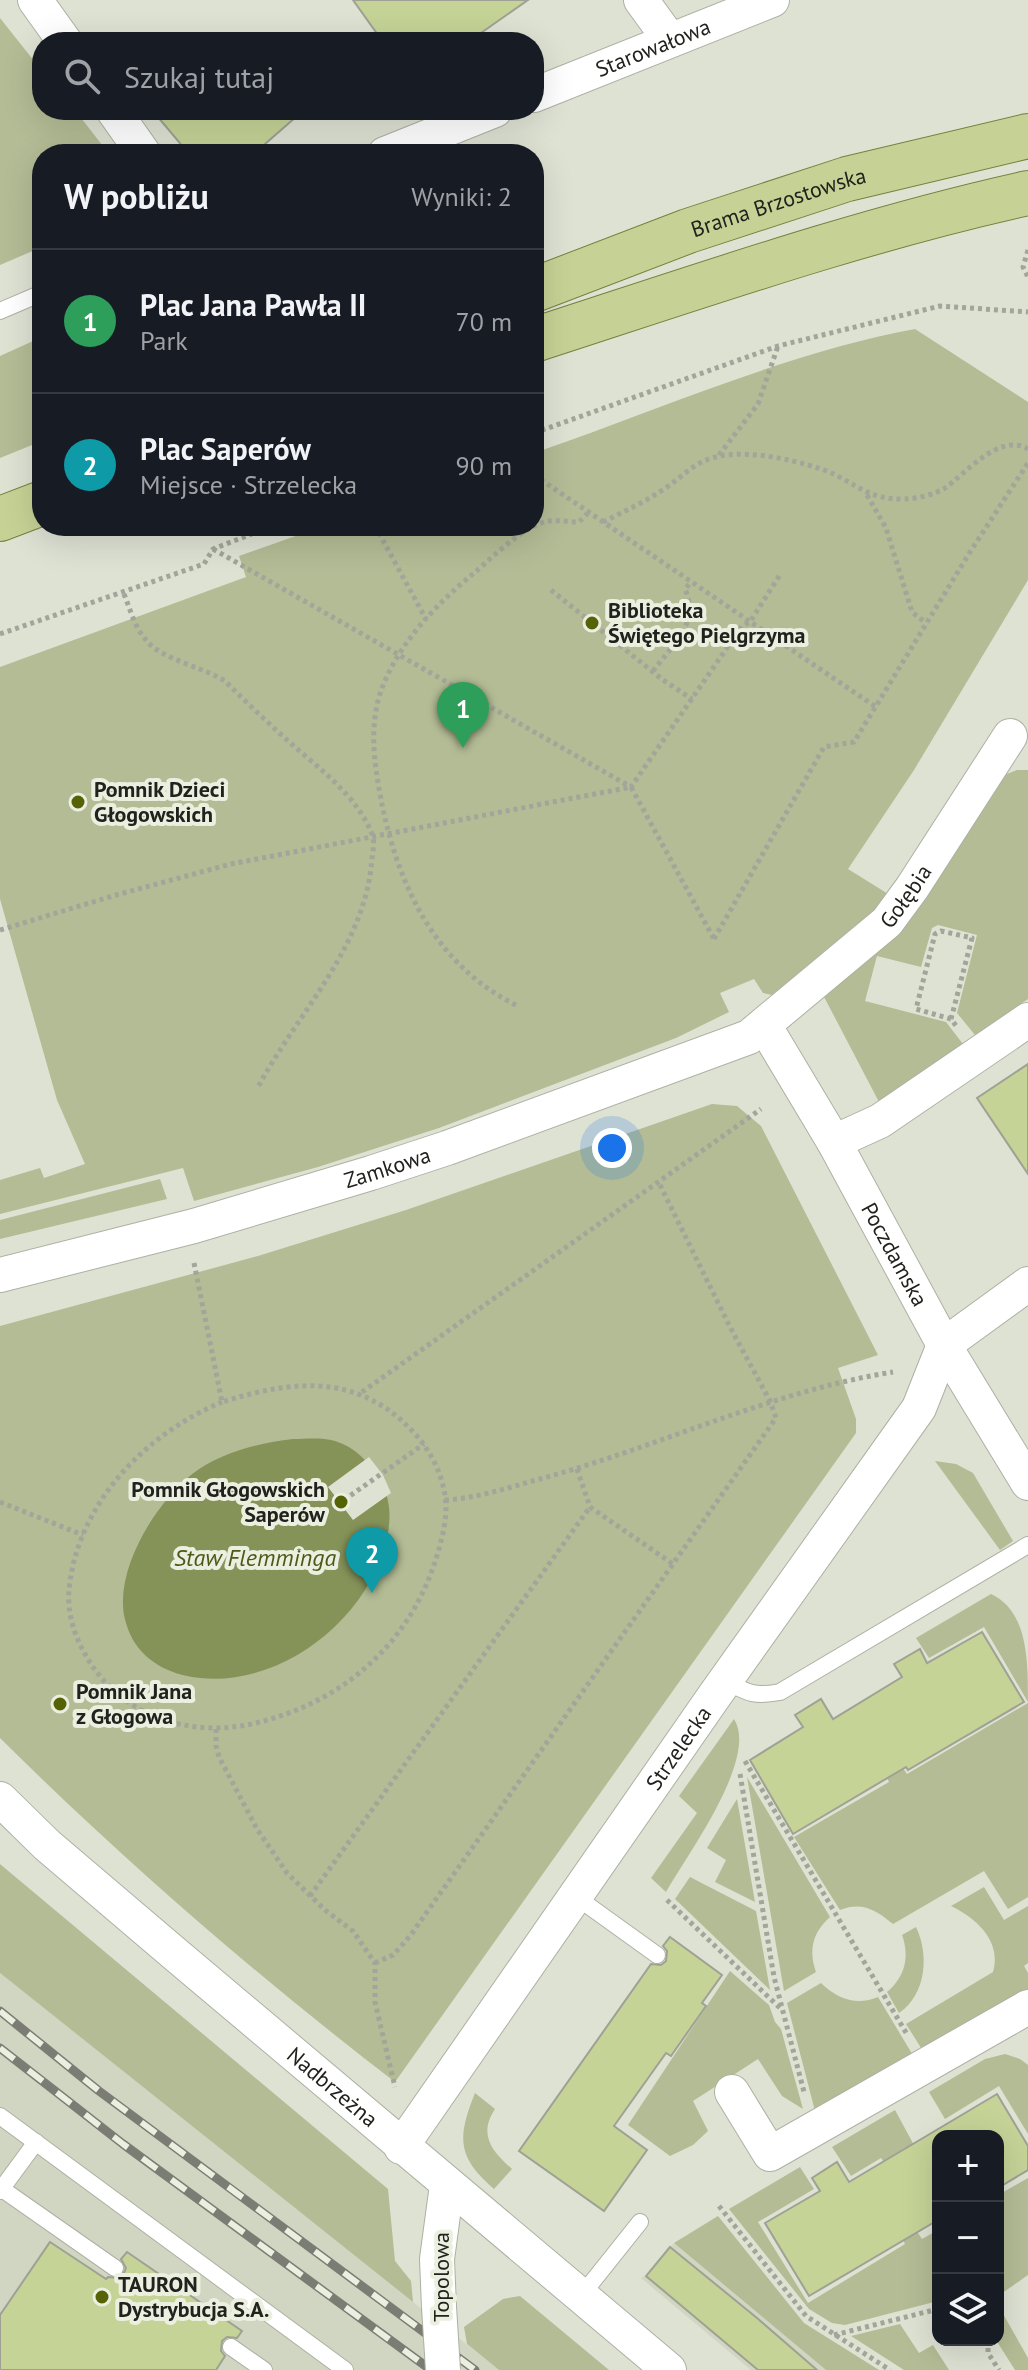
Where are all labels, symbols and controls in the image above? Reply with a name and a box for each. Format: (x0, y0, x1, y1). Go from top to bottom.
street label: Starowałowa (591, 12, 714, 83)
search box (32, 32, 544, 120)
icon: search (60, 54, 104, 98)
text: Szukaj tutaj (124, 57, 274, 96)
street label: Brama Brzostowska (687, 161, 869, 243)
text: W pobliżu (64, 174, 209, 218)
text: Wyniki: 2 (411, 180, 512, 213)
text: Plac Jana Pawła II (140, 285, 366, 324)
text: 1 (83, 305, 97, 338)
text: 70 m (456, 305, 512, 338)
text: Park (140, 324, 188, 357)
text: Plac Saperów (140, 429, 311, 468)
text: 2 (83, 449, 97, 482)
text: 90 m (456, 449, 512, 482)
text: Miejsce · Strzelecka (140, 468, 357, 501)
place label: Biblioteka Świętego Pielgrzyma (608, 596, 805, 649)
marker: Biblioteka Świętego Pielgrzyma (583, 614, 601, 632)
pin: 1 (437, 682, 489, 748)
place label: Pomnik Dzieci Głogowskich (94, 775, 225, 828)
marker: Pomnik Dzieci Głogowskich (69, 793, 87, 811)
street label: Gołębia (873, 859, 938, 934)
your location (592, 1128, 632, 1168)
street label: Zamkowa (341, 1140, 434, 1194)
street label: Poczdamska (855, 1197, 934, 1311)
place label: Pomnik Głogowskich Saperów (131, 1475, 326, 1528)
marker: Pomnik Głogowskich Saperów (332, 1493, 350, 1511)
pin: 2 (346, 1527, 398, 1593)
water label: Staw Flemminga (174, 1542, 336, 1573)
place label: Pomnik Jana z Głogowa (76, 1677, 192, 1730)
marker: Pomnik Jana z Głogowa (51, 1695, 69, 1713)
street label: Strzelecka (639, 1700, 717, 1795)
street label: Nadbrzeżna (281, 2041, 384, 2133)
map controls (932, 2130, 1004, 2346)
button: + (932, 2130, 1004, 2202)
button: − (932, 2202, 1004, 2274)
street label: Topolowa (427, 2232, 455, 2322)
place label: TAURON Dystrybucja S.A. (118, 2270, 269, 2323)
button: layers (932, 2274, 1004, 2346)
marker: TAURON Dystrybucja S.A. (93, 2288, 111, 2306)

